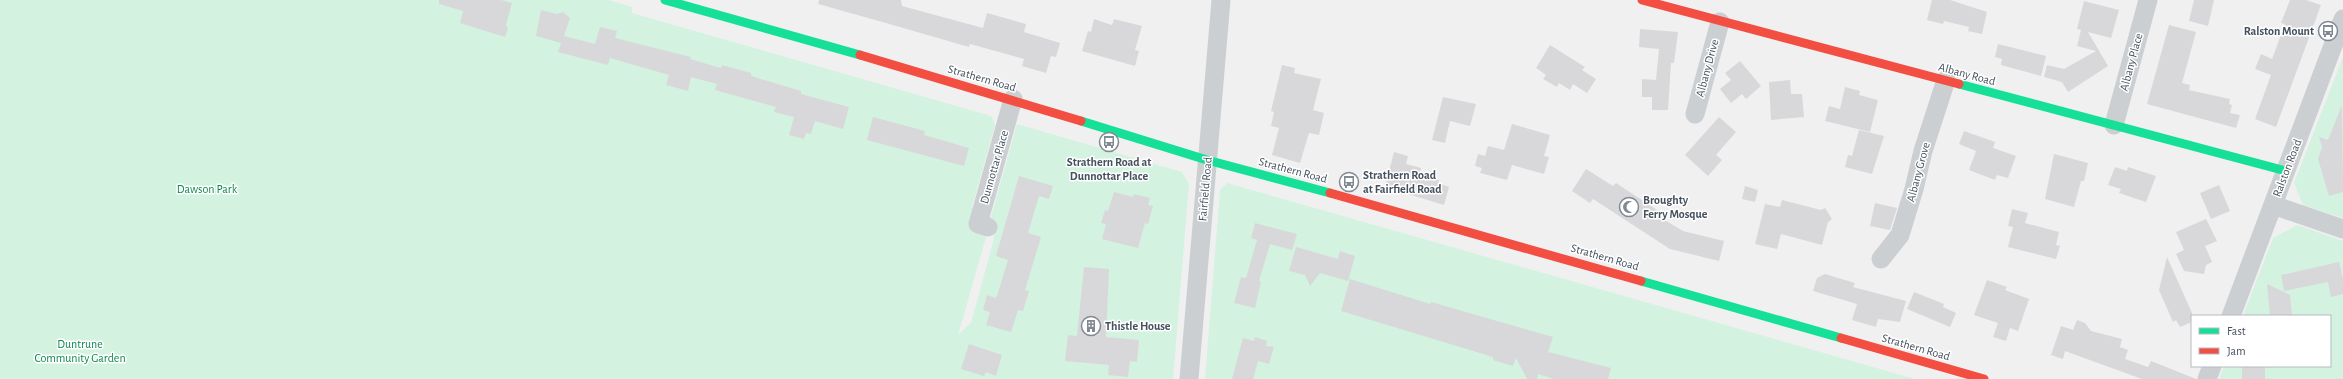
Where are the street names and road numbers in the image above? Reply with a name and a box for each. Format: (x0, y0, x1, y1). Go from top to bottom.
street label: Albany Place (2118, 32, 2145, 93)
street label: Albany Drive (1694, 38, 1721, 99)
street label: Albany Road (1937, 61, 1997, 88)
street label: Strathern Road (947, 63, 1017, 93)
street label: Dunnottar Place (978, 129, 1010, 205)
street label: Ralston Road (2270, 137, 2304, 199)
street label: Albany Grove (1904, 141, 1933, 204)
street label: Strathern Road (1257, 155, 1329, 185)
street label: Fairfield Road (1196, 156, 1214, 222)
street label: Strathern Road (1570, 242, 1640, 272)
street label: Strathern Road (1881, 332, 1951, 362)

